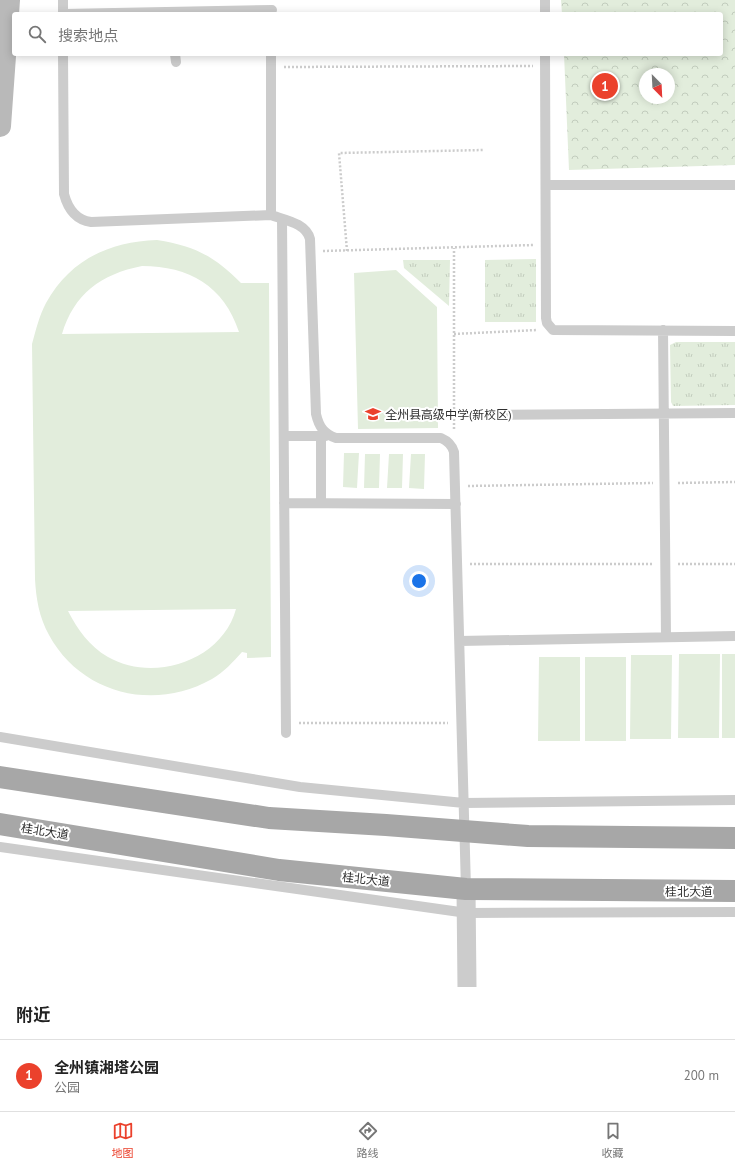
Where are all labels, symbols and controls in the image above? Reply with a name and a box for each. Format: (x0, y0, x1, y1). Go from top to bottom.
search box (12, 12, 723, 56)
icon: search (26, 23, 48, 45)
text: 搜索地点 (58, 26, 118, 45)
north arrow (639, 68, 675, 104)
pin: 1 (592, 71, 618, 101)
school or university icon: 全州县高级中学(新校区) (364, 405, 382, 423)
place label: 全州县高级中学(新校区) (385, 407, 512, 422)
your location (409, 571, 429, 591)
street label: 桂北大道 (20, 820, 70, 842)
street label: 桂北大道 (341, 869, 391, 889)
street label: 桂北大道 (665, 884, 713, 899)
text: 附近 (16, 1004, 50, 1026)
text: 全州镇湘塔公园 (54, 1058, 159, 1077)
text: 1 (25, 1067, 33, 1084)
text: 200 m (684, 1067, 719, 1084)
text: 公园 (54, 1079, 80, 1096)
tab: 地图 (112, 1120, 134, 1160)
tab: 路线 (357, 1120, 379, 1160)
tab: 收藏 (602, 1120, 624, 1160)

